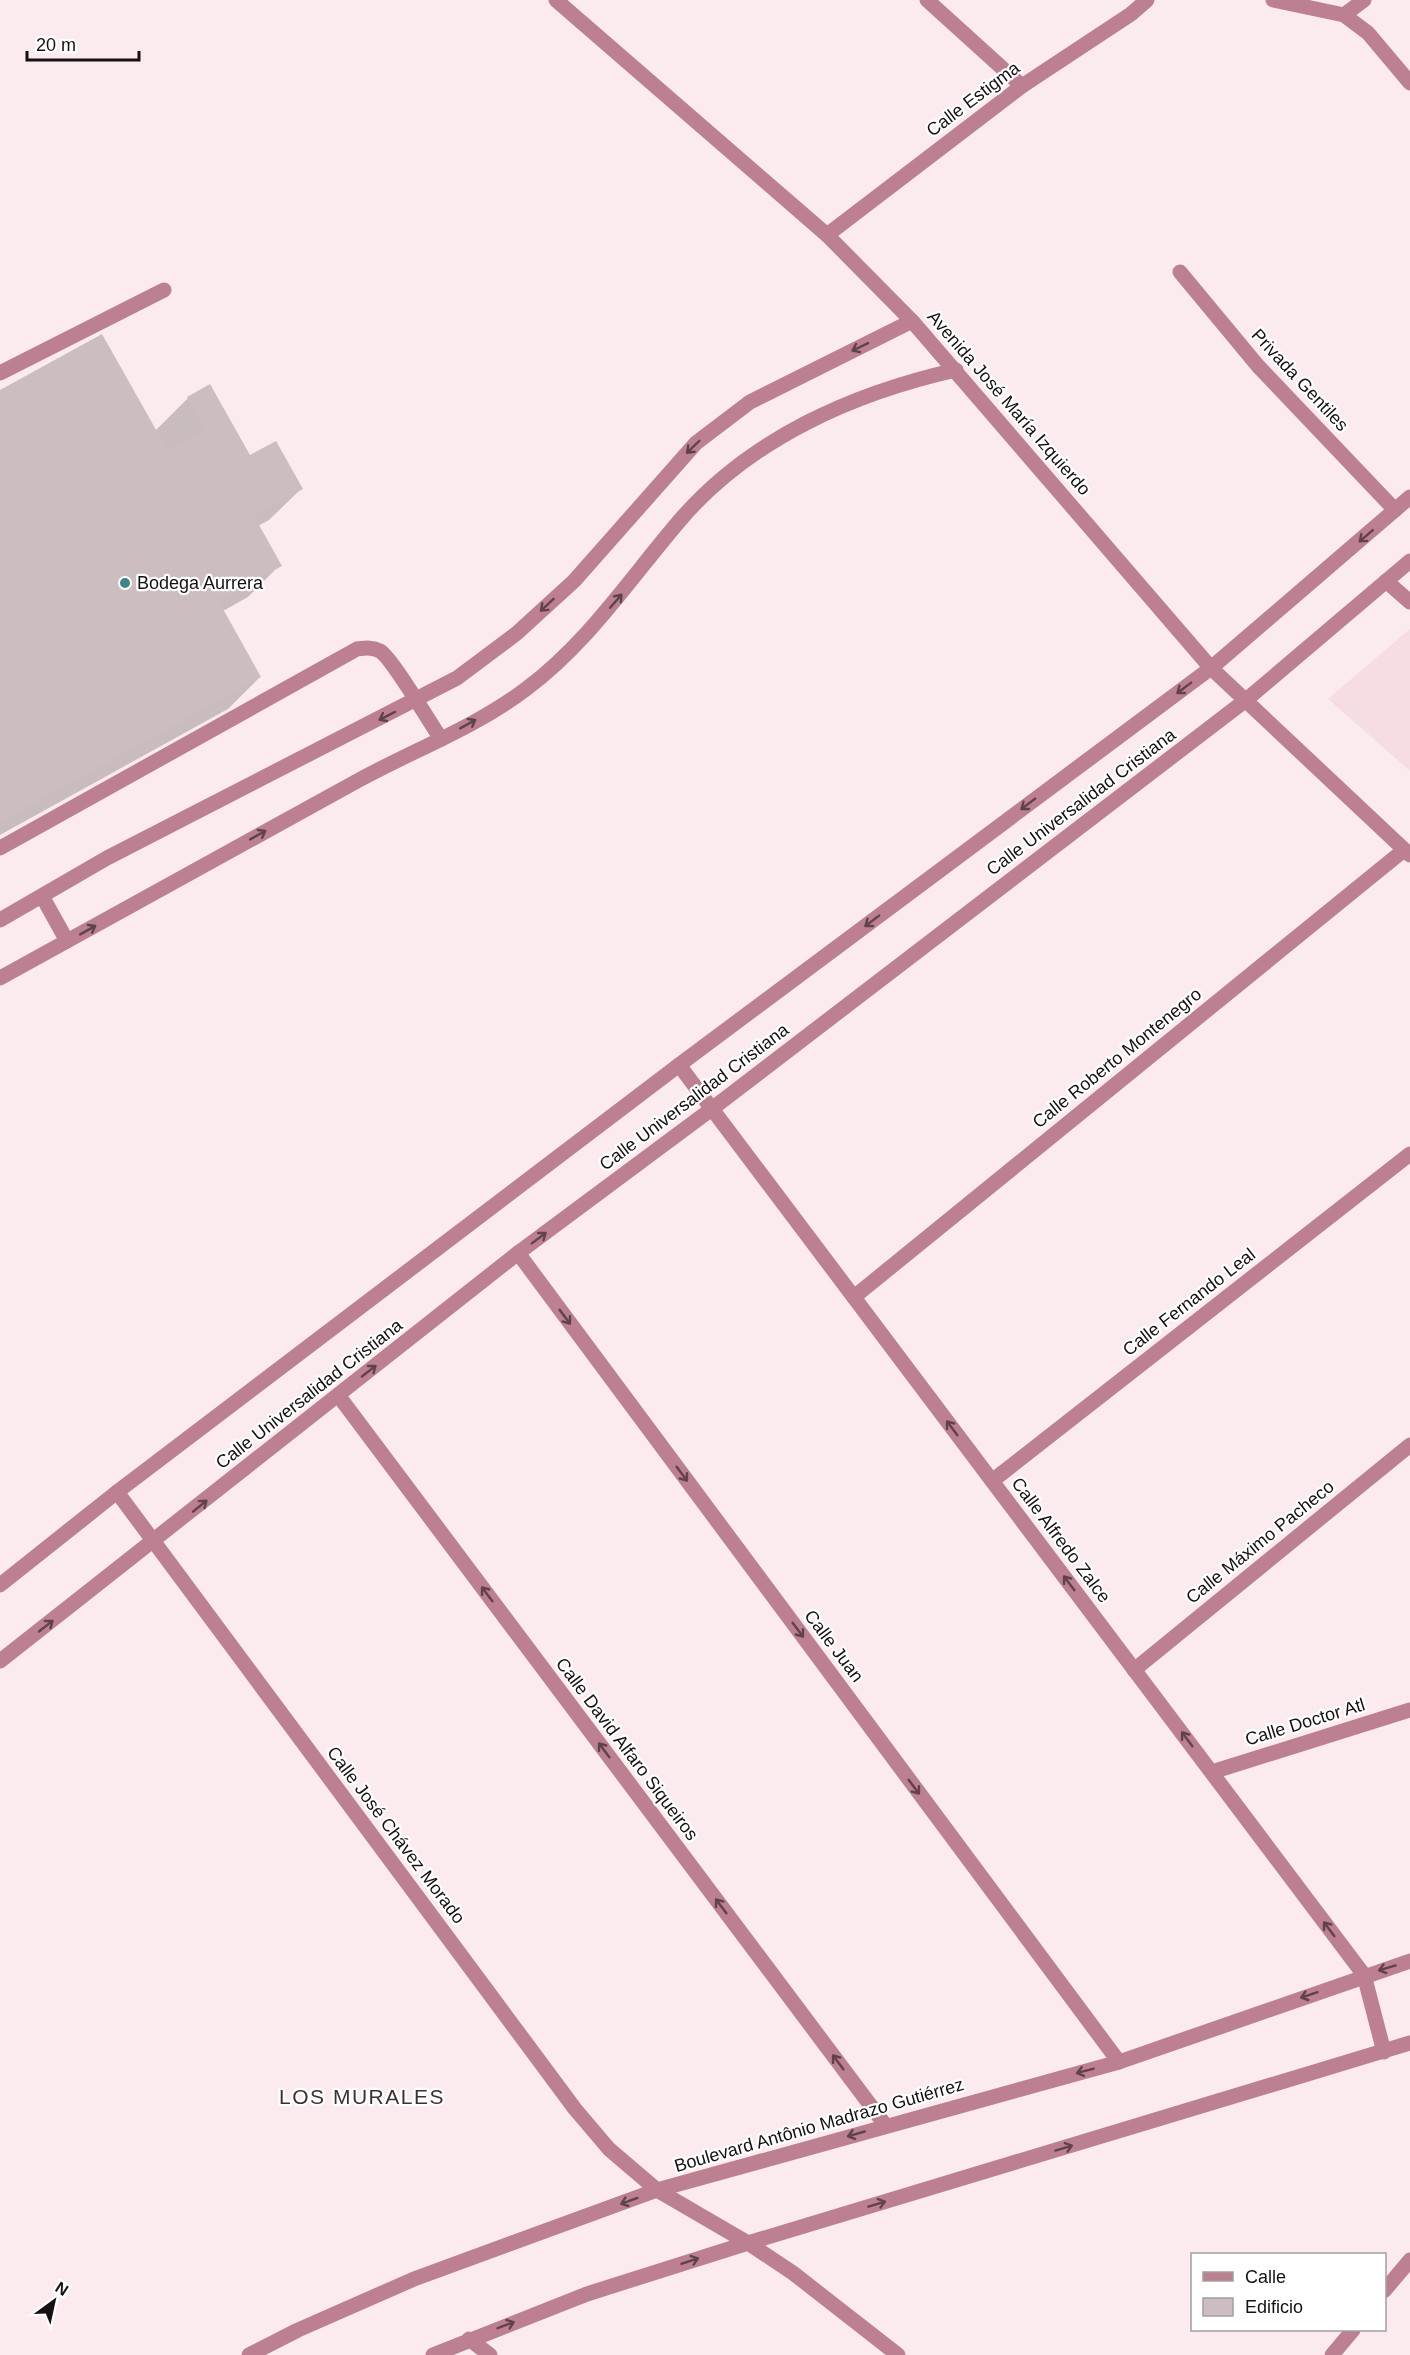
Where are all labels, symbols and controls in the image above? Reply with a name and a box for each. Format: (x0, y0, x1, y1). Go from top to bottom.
scale bar (27, 24, 140, 62)
text: 20 m (36, 35, 76, 55)
street label: Calle Estigma (923, 57, 1024, 140)
street label: Avenida José María Izquierdo (923, 307, 1095, 499)
street label: Privada Gentiles (1248, 325, 1352, 435)
one-way arrow (851, 341, 869, 353)
one-way arrow (686, 439, 701, 454)
one-way arrow (1358, 529, 1374, 542)
place label: Bodega Aurrera (137, 573, 264, 593)
marker: Bodega Aurrera (118, 576, 132, 590)
one-way arrow (609, 593, 623, 609)
one-way arrow (540, 598, 555, 612)
one-way arrow (1177, 682, 1193, 694)
one-way arrow (379, 710, 397, 722)
one-way arrow (459, 718, 476, 730)
street label: Calle Universalidad Cristiana (983, 724, 1180, 880)
one-way arrow (1020, 798, 1036, 811)
one-way arrow (249, 829, 267, 840)
one-way arrow (864, 915, 880, 927)
one-way arrow (79, 923, 96, 935)
street label: Calle Roberto Montenegro (1029, 984, 1205, 1132)
street label: Calle Universalidad Cristiana (596, 1019, 793, 1175)
one-way arrow (531, 1231, 547, 1244)
street label: Calle Fernando Leal (1119, 1244, 1259, 1360)
one-way arrow (559, 1309, 572, 1325)
street label: Calle Universalidad Cristiana (212, 1314, 407, 1473)
one-way arrow (361, 1364, 377, 1377)
one-way arrow (946, 1420, 958, 1436)
one-way arrow (675, 1465, 688, 1481)
street label: Calle Alfredo Zalce (1008, 1474, 1114, 1606)
street label: Calle Máximo Pacheco (1182, 1476, 1338, 1608)
one-way arrow (192, 1499, 208, 1512)
one-way arrow (1063, 1576, 1076, 1592)
one-way arrow (481, 1587, 493, 1603)
street label: Calle Juan (800, 1606, 868, 1686)
one-way arrow (38, 1619, 54, 1632)
one-way arrow (792, 1622, 804, 1638)
street label: Calle David Alfaro Siqueiros (552, 1654, 702, 1844)
street label: Calle Doctor Atl (1243, 1694, 1367, 1750)
one-way arrow (1180, 1731, 1193, 1747)
street label: Calle José Chávez Morado (323, 1743, 469, 1927)
one-way arrow (598, 1743, 610, 1759)
one-way arrow (908, 1778, 920, 1794)
one-way arrow (715, 1899, 727, 1915)
one-way arrow (1323, 1921, 1335, 1937)
one-way arrow (1378, 1963, 1397, 1974)
one-way arrow (1300, 1990, 1319, 2001)
one-way arrow (832, 2055, 844, 2071)
one-way arrow (1076, 2066, 1095, 2078)
street label: Boulevard Antônio Madrazo Gutiérrez (672, 2074, 966, 2176)
district label: LOS MURALES (279, 2085, 445, 2108)
one-way arrow (847, 2129, 866, 2140)
one-way arrow (1054, 2142, 1073, 2153)
one-way arrow (620, 2196, 639, 2207)
one-way arrow (867, 2198, 886, 2209)
legend (1191, 2253, 1386, 2331)
one-way arrow (680, 2255, 699, 2266)
text: Calle (1245, 2267, 1286, 2287)
north arrow (24, 2271, 84, 2331)
text: N (52, 2279, 71, 2299)
text: Edificio (1245, 2297, 1303, 2317)
one-way arrow (496, 2319, 515, 2330)

